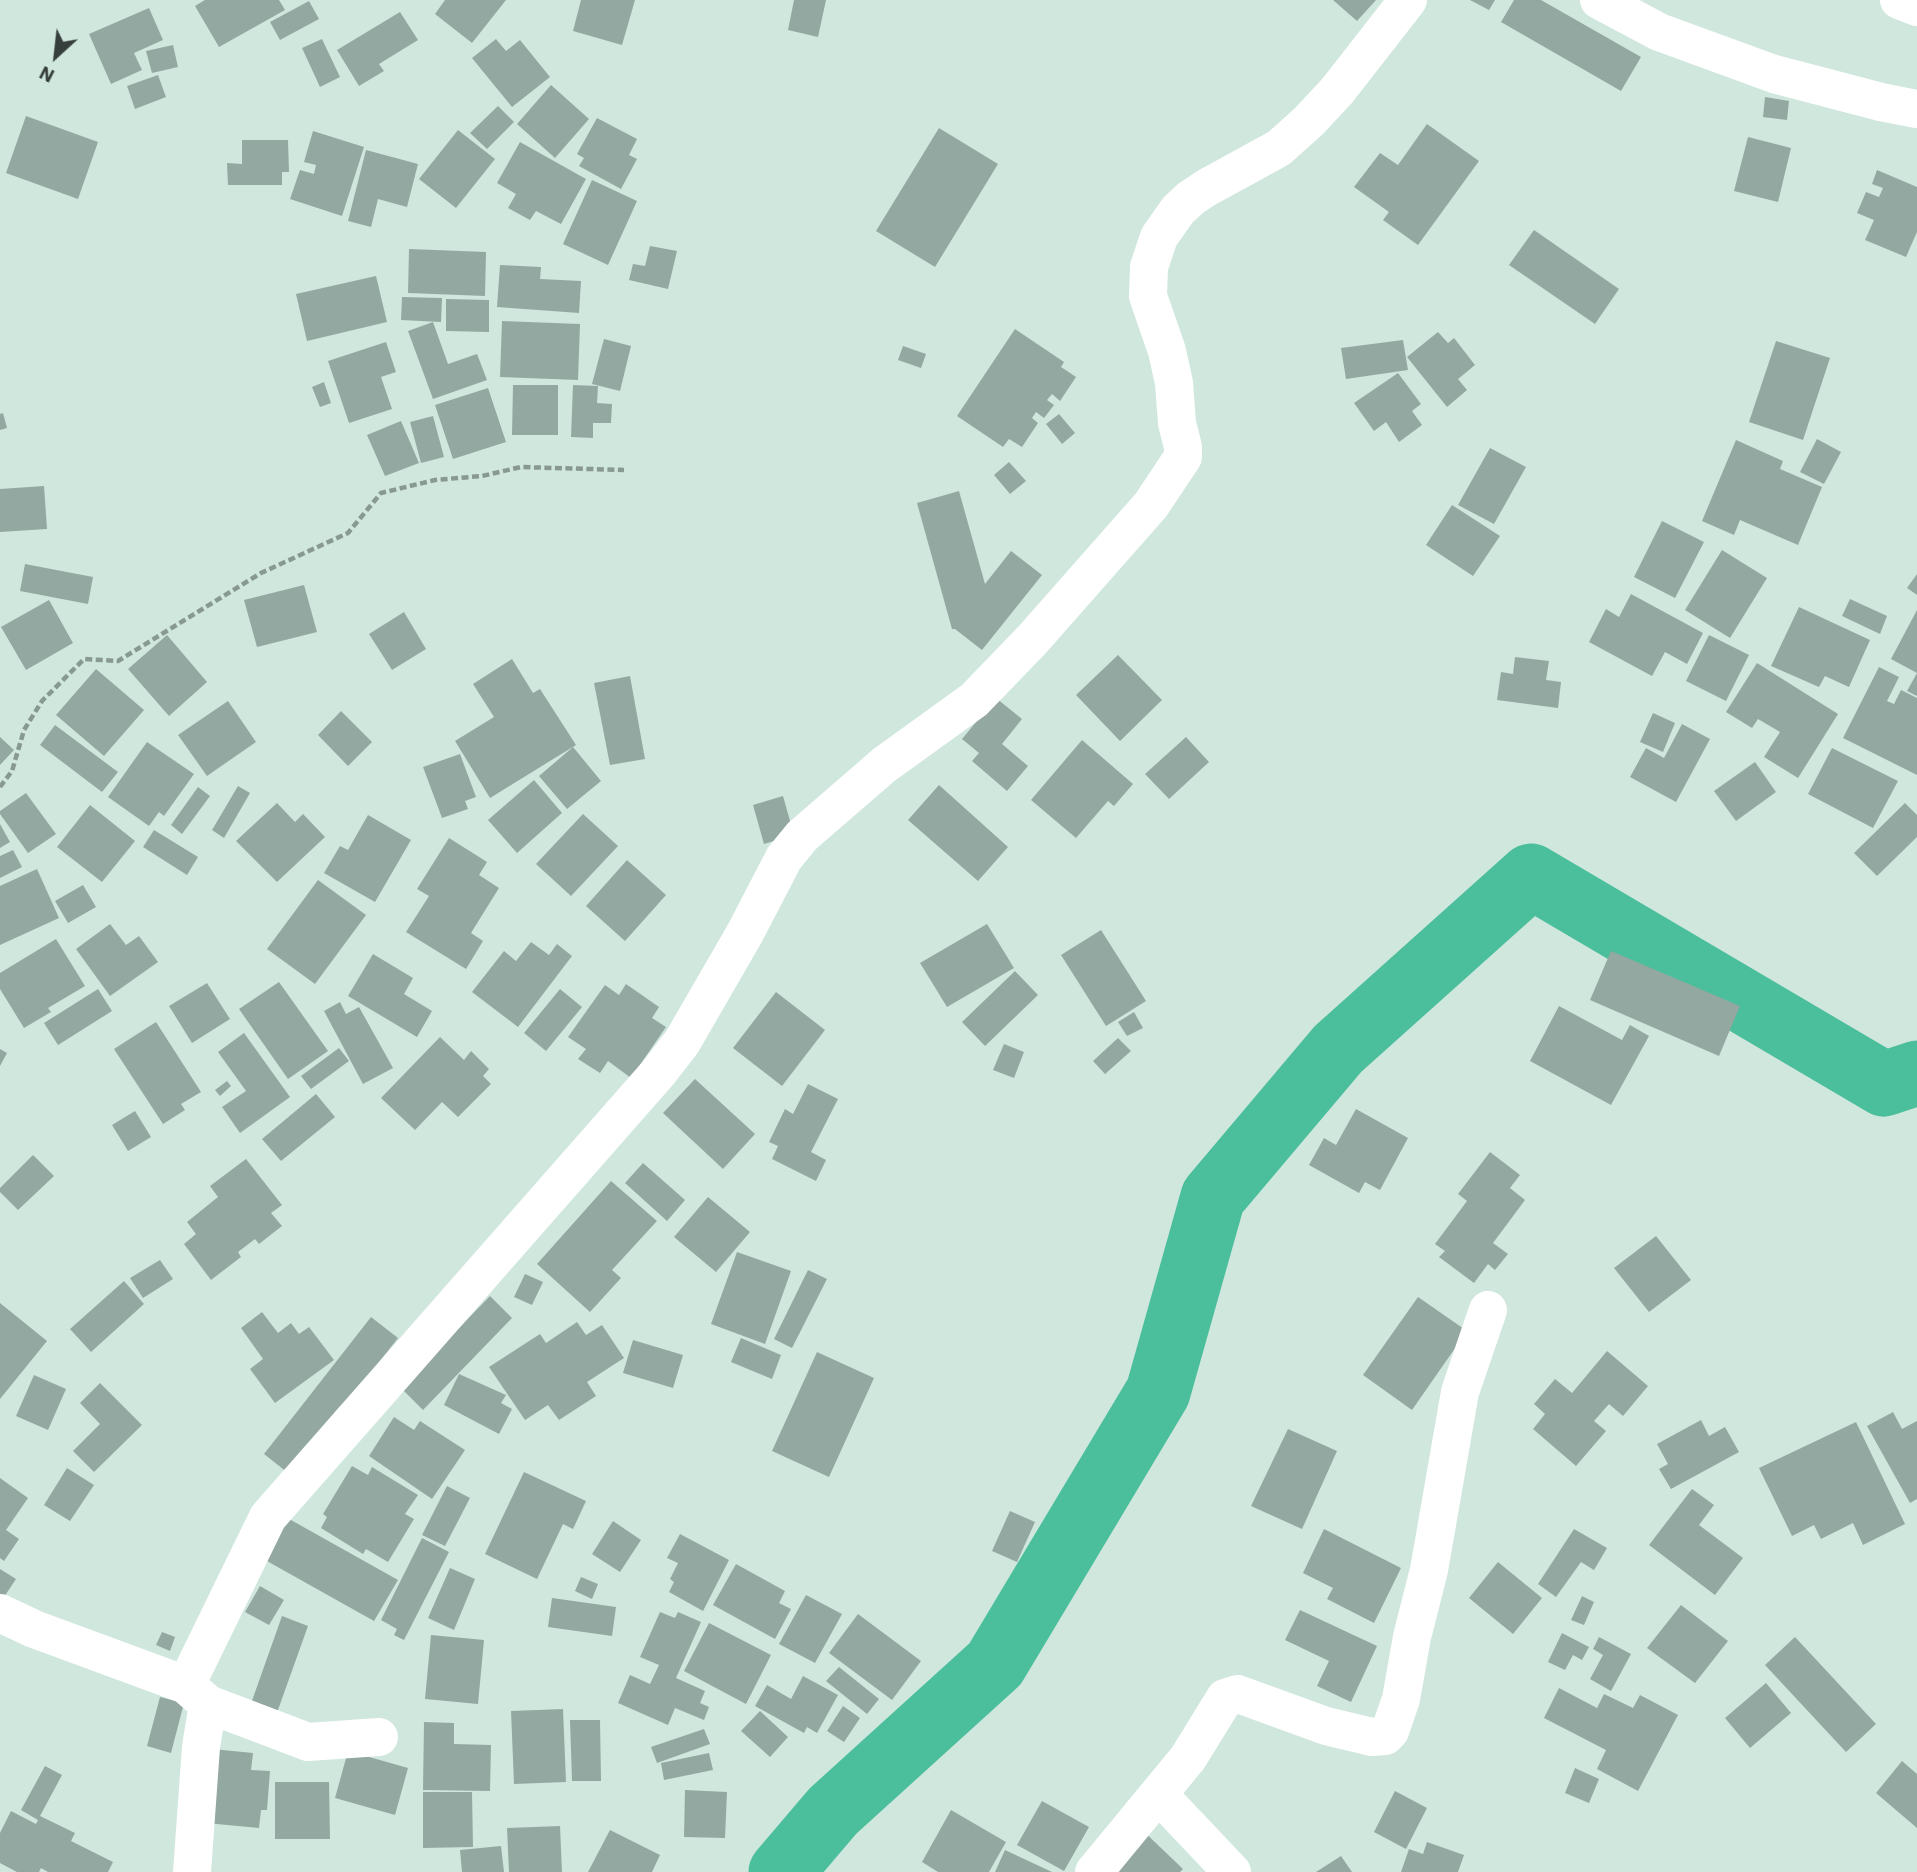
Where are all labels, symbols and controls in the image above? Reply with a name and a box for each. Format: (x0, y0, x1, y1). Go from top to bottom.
north arrow (21, 21, 91, 91)
text: N (35, 61, 58, 89)

